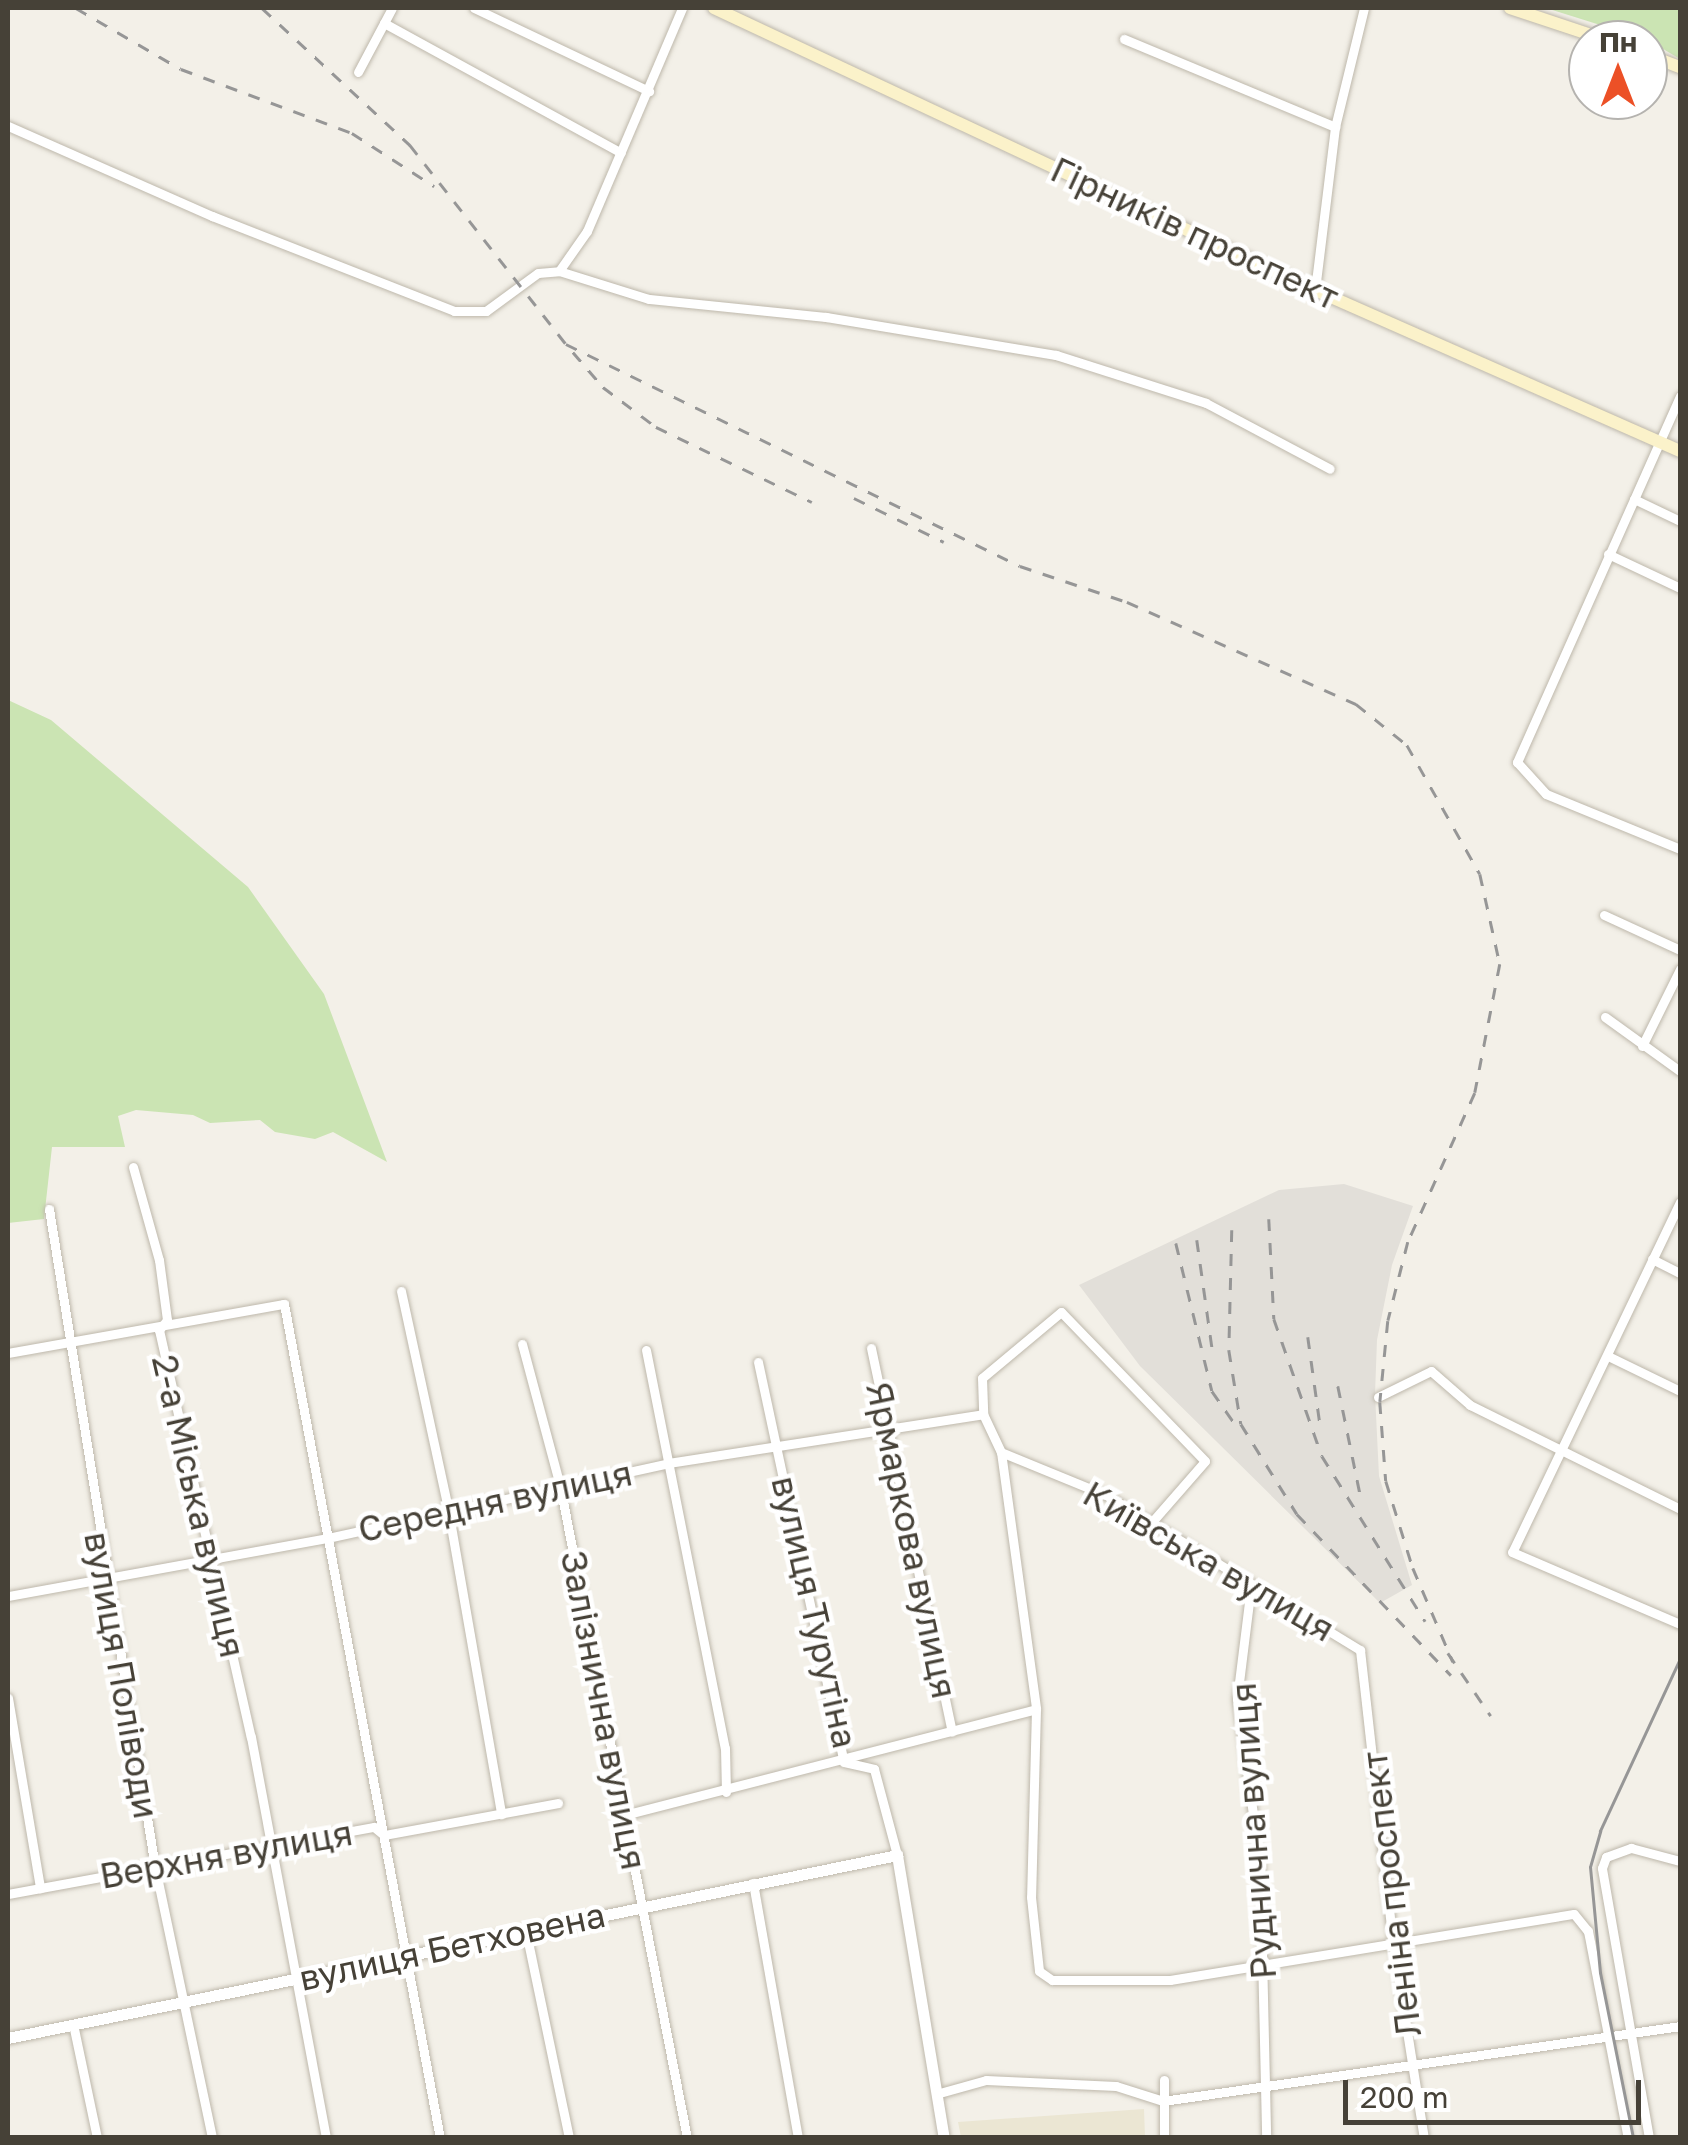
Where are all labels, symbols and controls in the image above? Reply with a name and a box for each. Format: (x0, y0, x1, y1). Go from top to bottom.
north arrow (1568, 20, 1668, 120)
text: Пн (1599, 25, 1637, 58)
street label: Гірників проспект (1045, 148, 1345, 318)
street label: 2-а Міська вулиця (144, 1351, 254, 1661)
street label: Ярмаркова вулиця (858, 1378, 966, 1702)
street label: Середня вулиця (354, 1451, 636, 1551)
street label: вулиця Турутіна (763, 1472, 867, 1752)
street label: Київська вулиця (1076, 1472, 1342, 1650)
street label: вулиця Поліводи (76, 1528, 168, 1822)
street label: Залізнична вулиця (552, 1547, 656, 1873)
street label: Руднична вулиця (1222, 1681, 1284, 1981)
street label: Леніна проспект (1353, 1749, 1429, 2039)
street label: Верхня вулиця (96, 1811, 356, 1897)
street label: вулиця Бетховена (295, 1893, 609, 1999)
scale bar (1348, 2060, 1646, 2122)
text: 200 m (1360, 2079, 1449, 2115)

